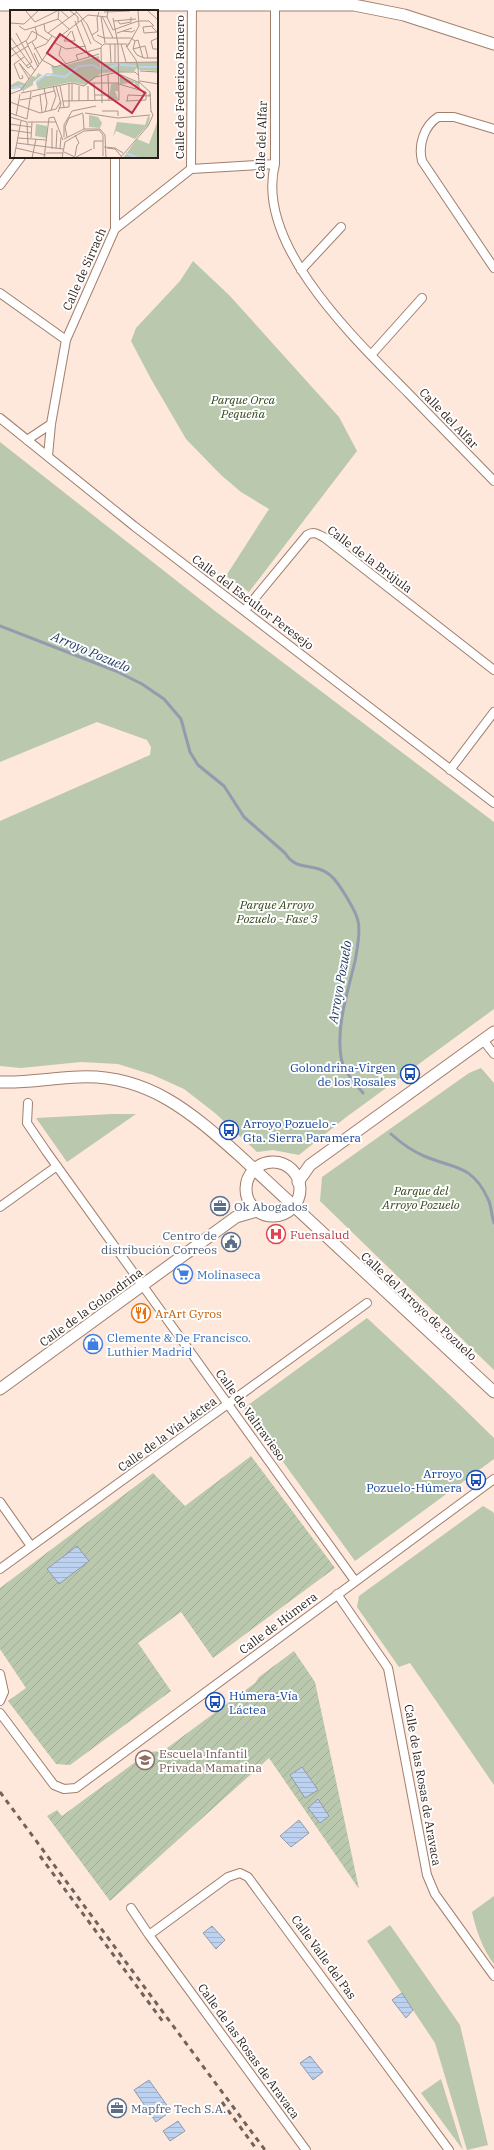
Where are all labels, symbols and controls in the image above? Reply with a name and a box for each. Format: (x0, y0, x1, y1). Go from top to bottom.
inset map (10, 10, 158, 158)
street label: Calle de Federico Romero (172, 15, 187, 159)
street label: Calle del Alfar (252, 100, 270, 179)
street label: Calle de Sirrach (59, 225, 109, 313)
street label: Calle del Alfar (416, 385, 482, 452)
park label: Parque Orca Pequeña (210, 392, 276, 421)
street label: Calle de la Brújula (325, 522, 416, 596)
street label: Calle del Escultor Peresejo (189, 551, 317, 653)
water label: Arroyo Pozuelo (48, 627, 133, 676)
park label: Parque Arroyo Pozuelo - Fase 3 (236, 897, 318, 926)
water label: Arroyo Pozuelo (324, 939, 356, 1026)
place label: Golondrina-Virgen de los Rosales (290, 1060, 396, 1089)
bus stop icon: Golondrina-Virgen de los Rosales (399, 1063, 421, 1085)
place label: Arroyo Pozuelo - Gta. Sierra Paramera (243, 1116, 362, 1145)
bus stop icon: Arroyo Pozuelo - Gta. Sierra Paramera (218, 1119, 240, 1141)
park label: Parque del Arroyo Pozuelo (381, 1183, 460, 1212)
office icon: Ok Abogados (209, 1195, 231, 1217)
place label: Ok Abogados (234, 1199, 308, 1214)
hospital icon: Fuensalud (265, 1223, 287, 1245)
place label: Fuensalud (290, 1227, 349, 1242)
place label: Centro de distribución Correos (101, 1228, 217, 1257)
public building icon: Centro de distribución Correos (220, 1231, 242, 1253)
street label: Calle del Arroyo de Pozuelo (358, 1248, 480, 1364)
supermarket icon: Molinaseca (172, 1263, 194, 1285)
street label: Calle de la Golondrina (36, 1264, 146, 1350)
place label: Molinaseca (197, 1267, 261, 1282)
restaurant icon: ArArt Gyros (130, 1302, 152, 1324)
place label: ArArt Gyros (155, 1306, 222, 1321)
place label: Clemente & De Francisco. Luthier Madrid (107, 1330, 251, 1359)
shop icon: Clemente & De Francisco. Luthier Madrid (82, 1333, 104, 1355)
street label: Calle de Valtravieso (213, 1366, 289, 1464)
street label: Calle de la Vía Láctea (115, 1393, 220, 1475)
place label: Arroyo Pozuelo-Húmera (366, 1466, 462, 1495)
bus stop icon: Arroyo Pozuelo-Húmera (465, 1469, 487, 1491)
street label: Calle de Húmera (236, 1589, 320, 1657)
place label: Húmera-Vía Láctea (229, 1688, 299, 1717)
bus stop icon: Húmera-Vía Láctea (204, 1691, 226, 1713)
street label: Calle de las Rosas de Aravaca (401, 1703, 445, 1867)
place label: Escuela Infantil Privada Mamatina (159, 1746, 262, 1775)
school or university icon: Escuela Infantil Privada Mamatina (134, 1749, 156, 1771)
street label: Calle Valle del Pas (288, 1912, 360, 2002)
street label: Calle de las Rosas de Aravaca (195, 1980, 303, 2122)
office icon: Mapfre Tech S.A. (106, 2097, 128, 2119)
place label: Mapfre Tech S.A. (131, 2101, 226, 2116)

